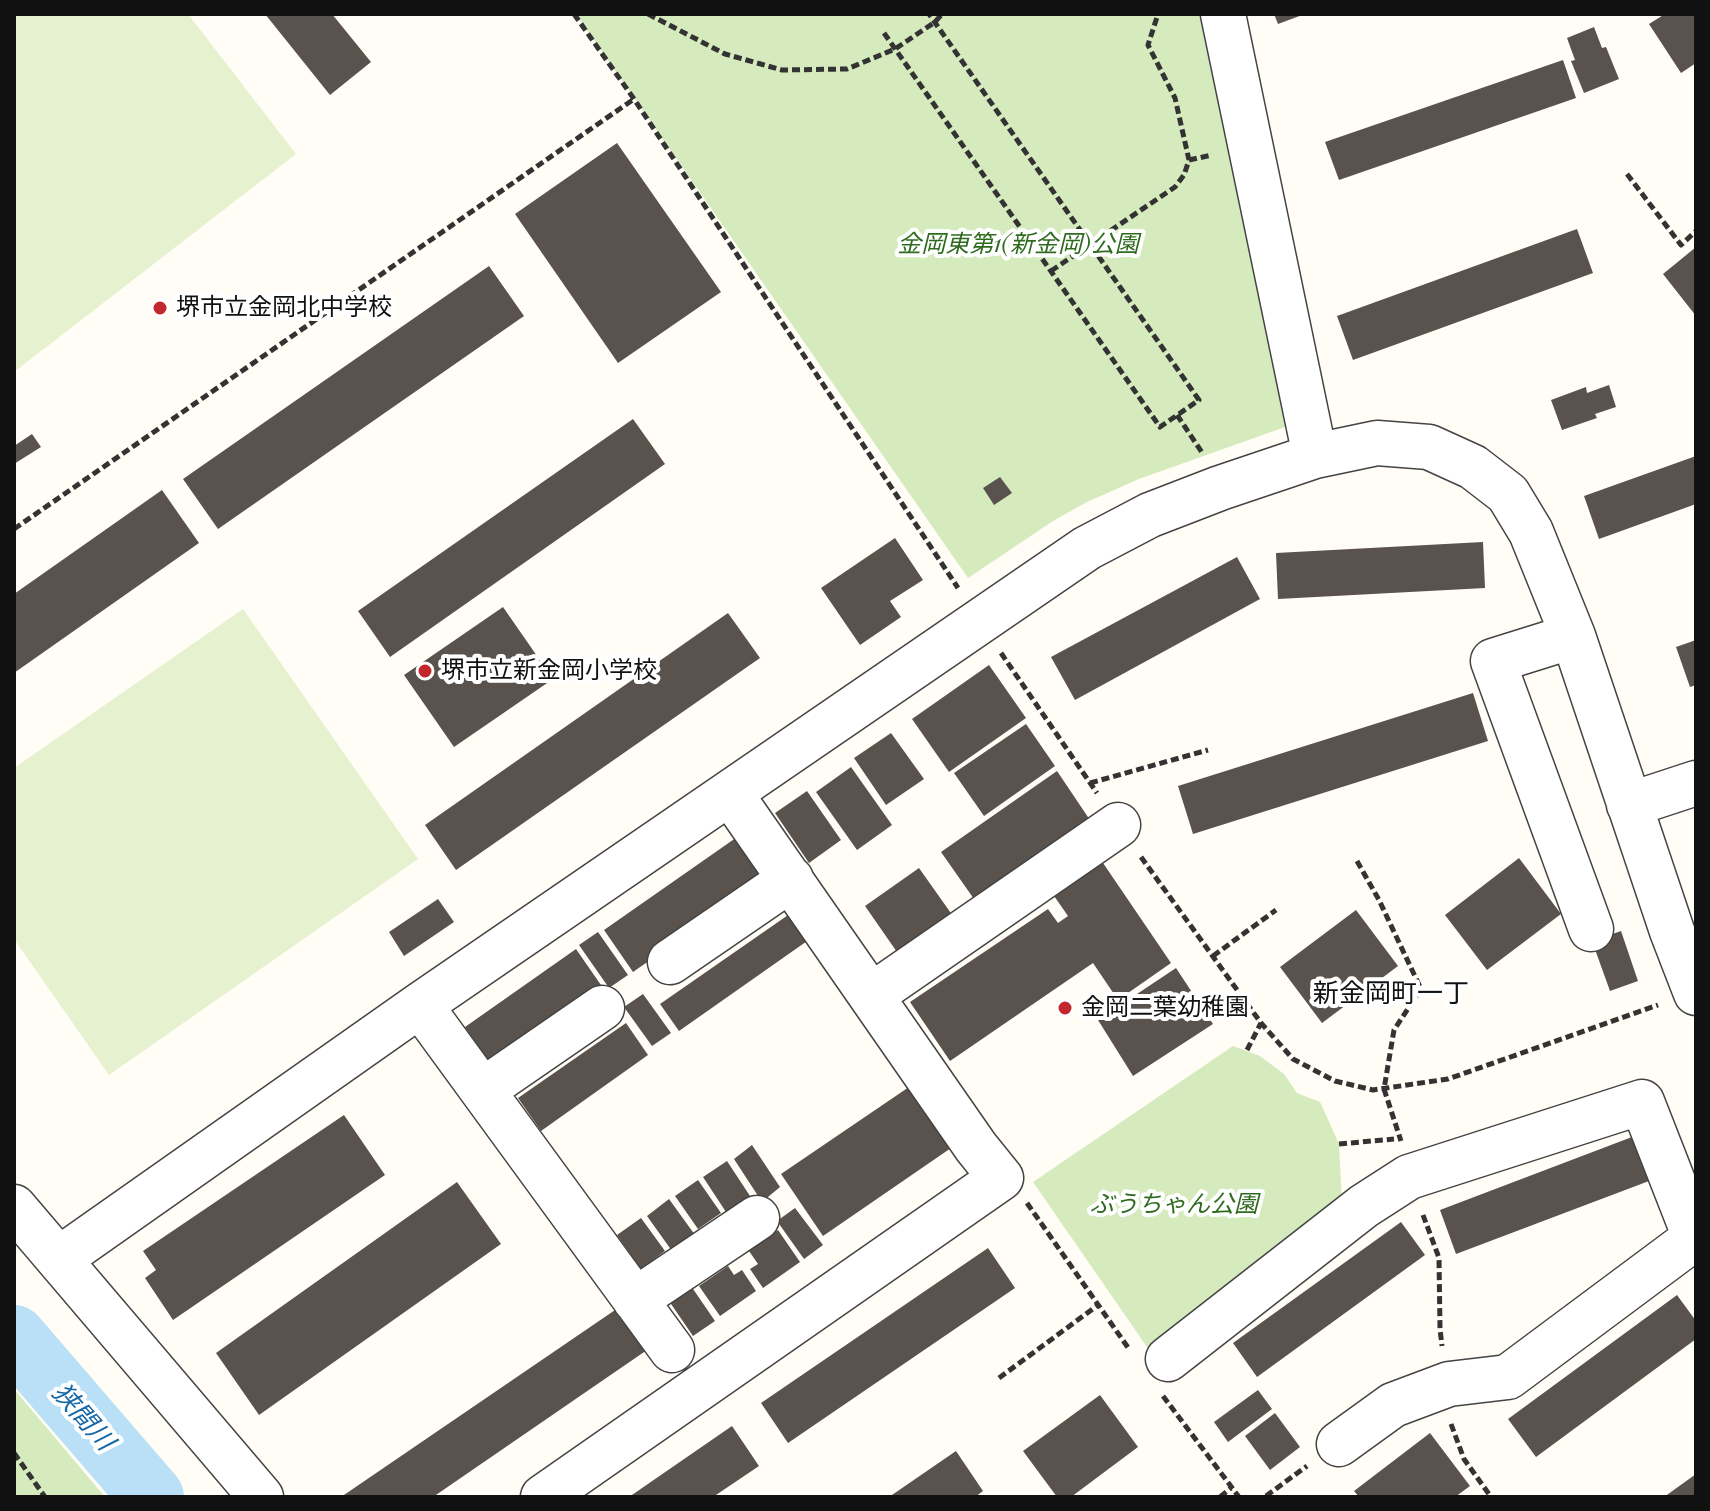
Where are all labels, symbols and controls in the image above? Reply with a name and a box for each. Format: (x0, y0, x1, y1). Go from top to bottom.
park label: 金岡東第1(新金岡)公園 (897, 231, 1139, 259)
place label: 堺市立金岡北中学校 (176, 294, 392, 322)
marker: 堺市立金岡北中学校 (151, 299, 169, 317)
place label: 堺市立新金岡小学校 (441, 657, 657, 685)
marker: 堺市立新金岡小学校 (416, 662, 434, 680)
district label: 新金岡町一丁 (1313, 978, 1469, 1010)
place label: 金岡二葉幼稚園 (1081, 994, 1249, 1022)
marker: 金岡二葉幼稚園 (1056, 999, 1074, 1017)
park label: ぶうちゃん公園 (1090, 1191, 1258, 1219)
water label: 狭間川 (46, 1377, 120, 1457)

